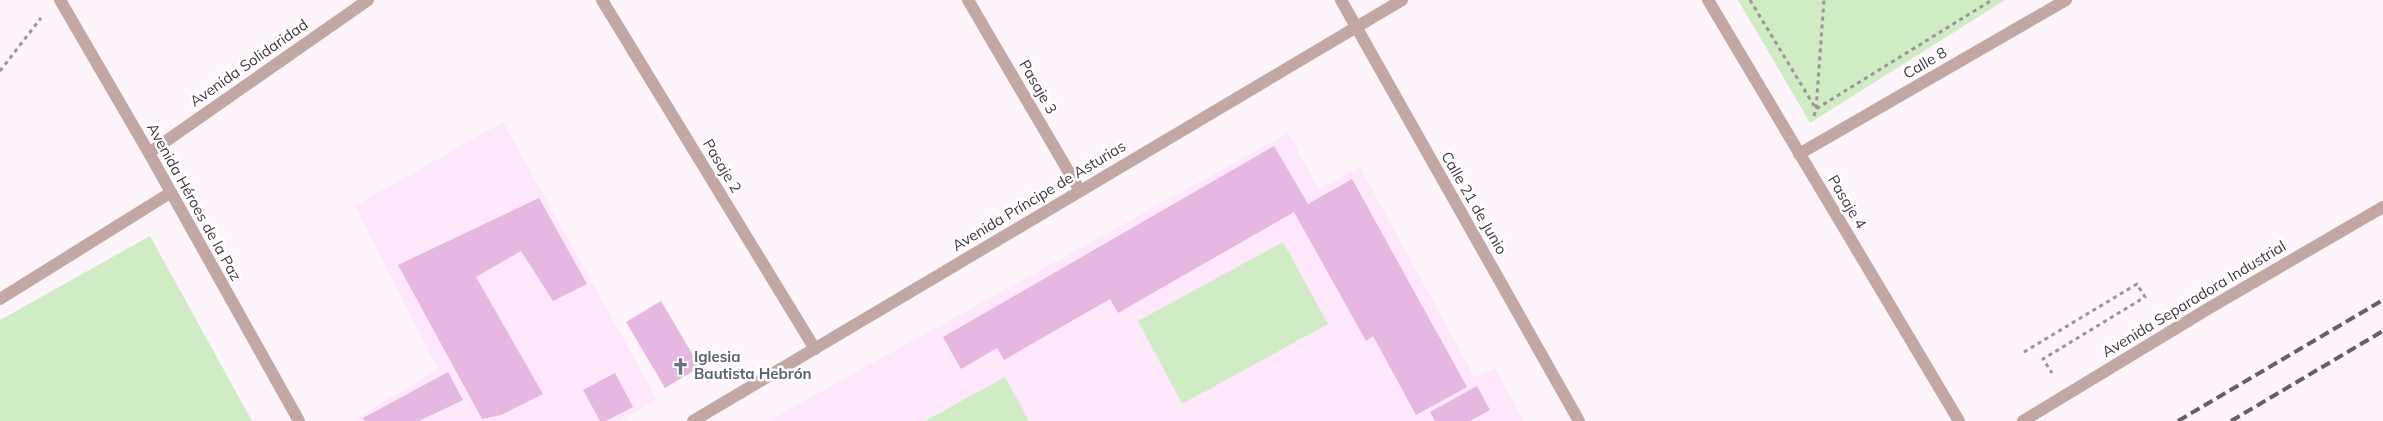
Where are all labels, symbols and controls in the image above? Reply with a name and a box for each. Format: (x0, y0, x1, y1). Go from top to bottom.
street label: Avenida Solidaridad (186, 15, 312, 111)
street label: Calle 8 (1900, 43, 1950, 83)
street label: Pasaje 3 (1015, 56, 1062, 117)
street label: Avenida Héroes de la Paz (143, 119, 246, 284)
street label: Pasaje 2 (699, 135, 746, 196)
street label: Avenida Príncipe de Asturias (949, 136, 1129, 255)
street label: Calle 21 de Junio (1437, 148, 1512, 258)
street label: Pasaje 4 (1824, 171, 1871, 232)
street label: Avenida Separadora Industrial (2098, 236, 2289, 361)
place label: Iglesia Bautista Hebrón (694, 347, 812, 383)
church icon: Iglesia Bautista Hebrón (670, 356, 690, 376)

